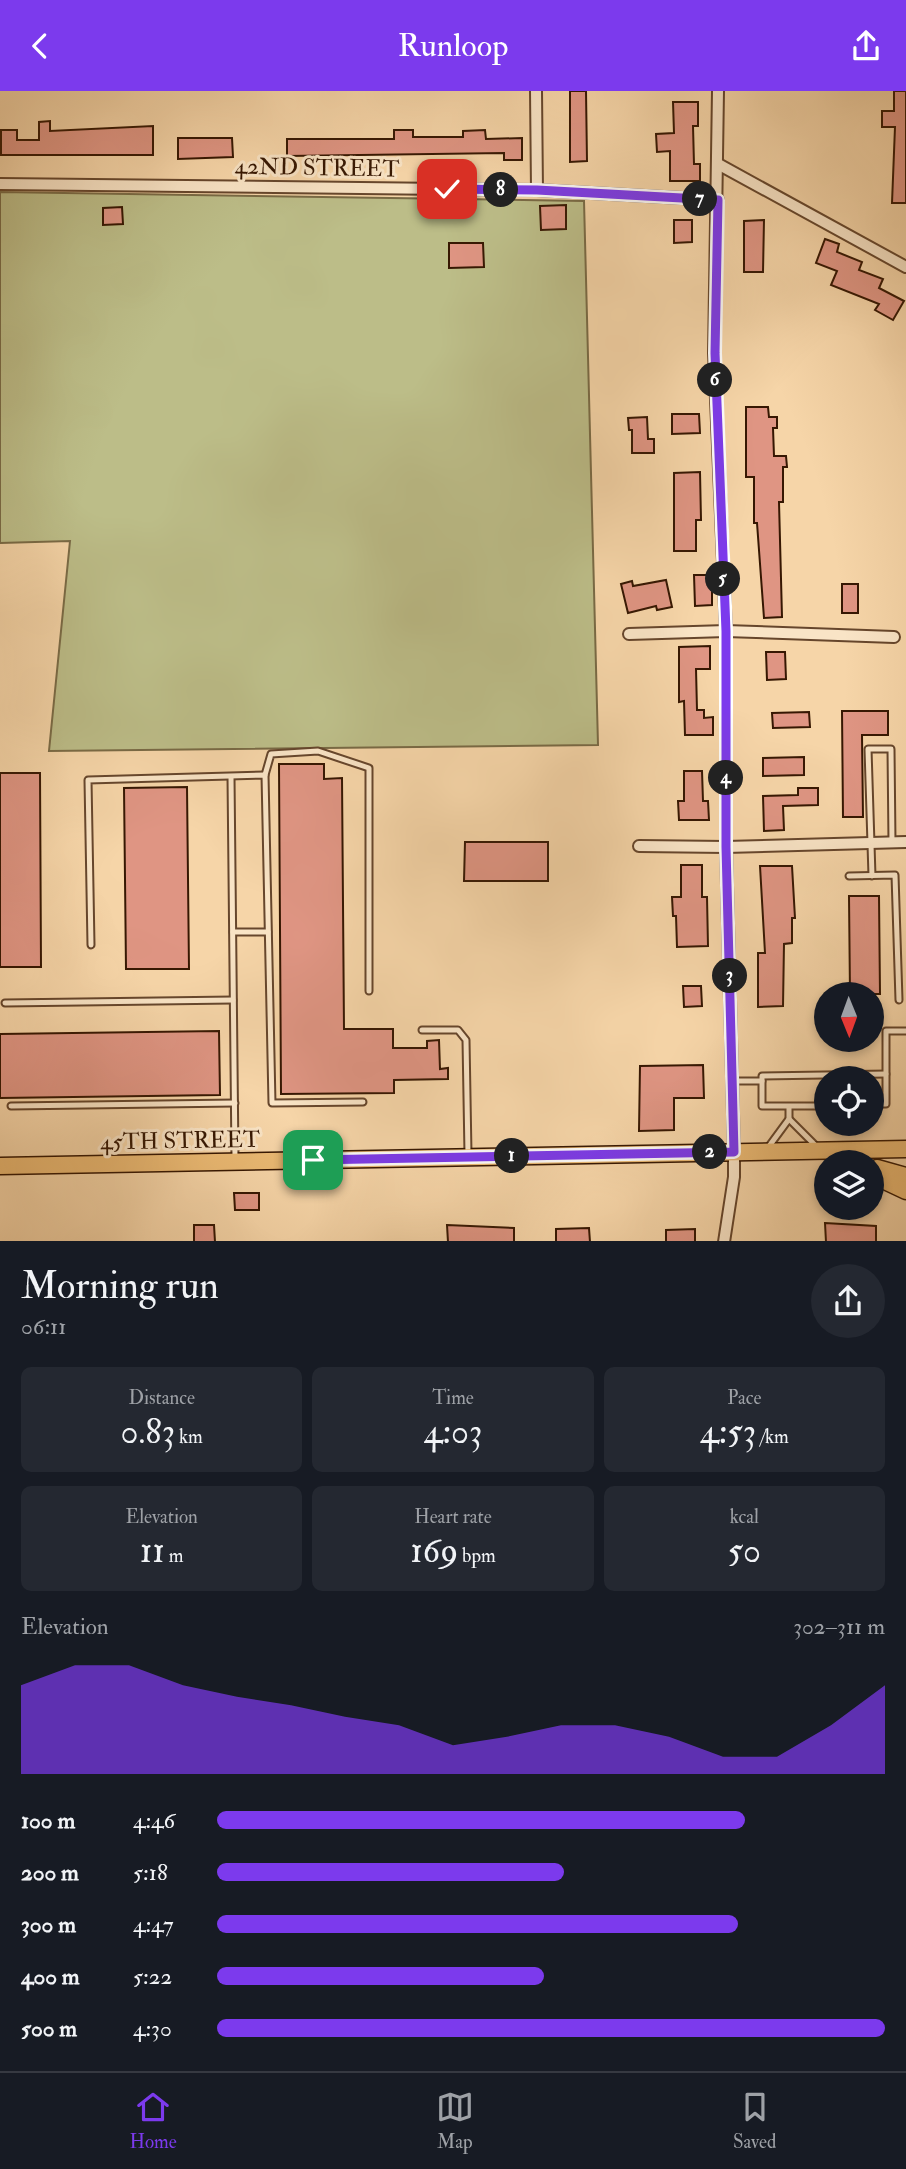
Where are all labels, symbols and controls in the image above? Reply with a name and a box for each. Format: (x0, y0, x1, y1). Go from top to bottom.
text: Runloop (398, 26, 508, 66)
icon: back (21, 27, 59, 65)
icon: share (847, 27, 885, 65)
street label: 42ND STREET (234, 152, 400, 183)
pin (417, 159, 477, 219)
icon: check (428, 170, 466, 208)
pin: 8 (484, 173, 518, 207)
text: 8 (496, 177, 505, 201)
pin: 7 (682, 181, 718, 217)
text: 7 (695, 186, 704, 210)
pin: 6 (698, 363, 732, 397)
text: 6 (710, 367, 719, 391)
pin: 5 (706, 561, 740, 596)
text: 5 (718, 566, 727, 590)
pin: 4 (708, 761, 744, 795)
text: 4 (720, 765, 731, 789)
pin: 3 (712, 959, 748, 994)
text: 3 (726, 963, 733, 987)
north arrow (814, 982, 884, 1052)
map controls (814, 982, 884, 1220)
button: locate (814, 1066, 884, 1136)
street label: 45TH STREET (100, 1125, 260, 1156)
pin (283, 1130, 343, 1190)
pin: 2 (692, 1135, 728, 1169)
pin: 1 (494, 1139, 530, 1173)
text: 2 (705, 1139, 714, 1163)
icon: arrive (294, 1141, 332, 1179)
text: 1 (508, 1143, 515, 1167)
button: layers (814, 1150, 884, 1220)
text: Morning run (21, 1262, 219, 1310)
button: share (811, 1264, 885, 1338)
text: 06:11 (21, 1312, 67, 1341)
text: Distance (128, 1386, 195, 1410)
text: Time (432, 1386, 474, 1410)
text: Pace (727, 1386, 761, 1410)
text: 0.83 (120, 1410, 175, 1454)
text: 4:03 (424, 1410, 482, 1454)
text: 4:53 (700, 1410, 756, 1454)
text: km (175, 1425, 203, 1449)
text: /km (756, 1425, 789, 1449)
text: Elevation (125, 1505, 198, 1529)
text: Heart rate (414, 1505, 492, 1529)
text: kcal (730, 1505, 759, 1529)
text: 11 (140, 1529, 165, 1573)
text: 169 (410, 1529, 458, 1573)
text: 50 (728, 1529, 761, 1573)
text: m (165, 1544, 184, 1568)
text: bpm (458, 1544, 496, 1568)
text: Elevation (21, 1612, 109, 1641)
text: 302–311 m (793, 1612, 885, 1641)
text: 100 m (21, 1806, 75, 1835)
text: 4:46 (133, 1806, 175, 1835)
text: 200 m (21, 1858, 79, 1887)
text: 5:18 (133, 1858, 168, 1887)
text: 300 m (21, 1910, 76, 1939)
text: 4:47 (133, 1910, 174, 1939)
text: 400 m (21, 1962, 80, 1991)
text: 5:22 (133, 1962, 172, 1991)
text: 500 m (21, 2014, 77, 2043)
text: 4:30 (133, 2014, 172, 2043)
tab: Home (130, 2088, 177, 2154)
tab: Map (436, 2088, 474, 2154)
tab: Saved (733, 2088, 776, 2154)

